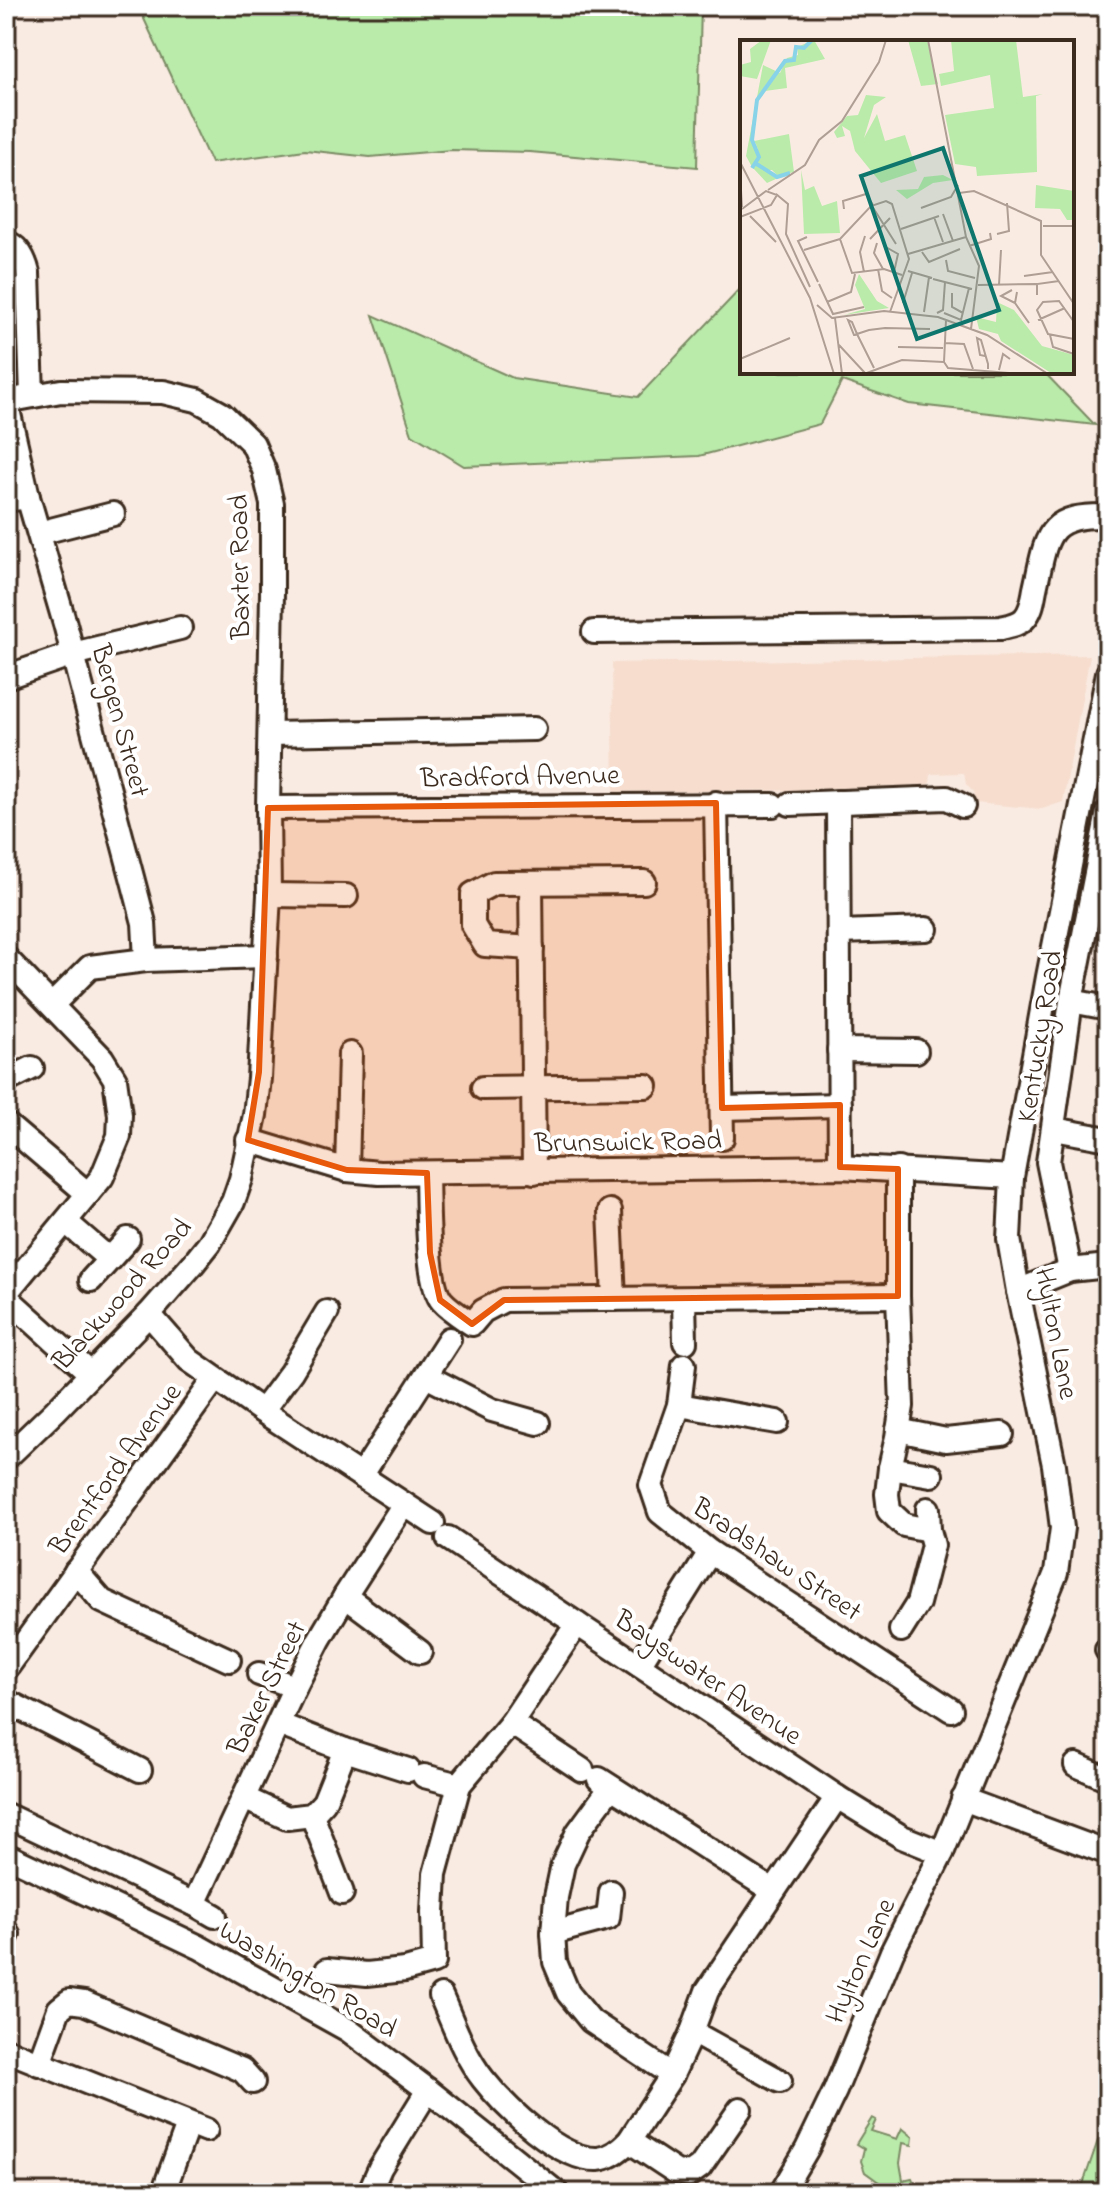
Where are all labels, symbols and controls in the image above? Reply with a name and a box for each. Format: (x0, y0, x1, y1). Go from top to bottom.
inset map (740, 40, 1074, 374)
street label: Baxter Road (220, 494, 263, 641)
street label: Bergen Street (78, 639, 159, 802)
street label: Bradford Avenue (419, 756, 621, 801)
street label: Kentucky Road (1008, 947, 1075, 1125)
street label: Brunswick Road (533, 1121, 722, 1166)
street label: Blackwood Road (43, 1210, 203, 1381)
street label: Hylton Lane (1022, 1264, 1087, 1403)
street label: Brentford Avenue (40, 1375, 194, 1566)
street label: Bradshaw Street (682, 1488, 869, 1633)
street label: Bayswater Avenue (604, 1600, 810, 1757)
street label: Baker Street (217, 1614, 318, 1764)
street label: Hylton Lane (816, 1892, 908, 2031)
street label: Washington Road (210, 1912, 404, 2051)

